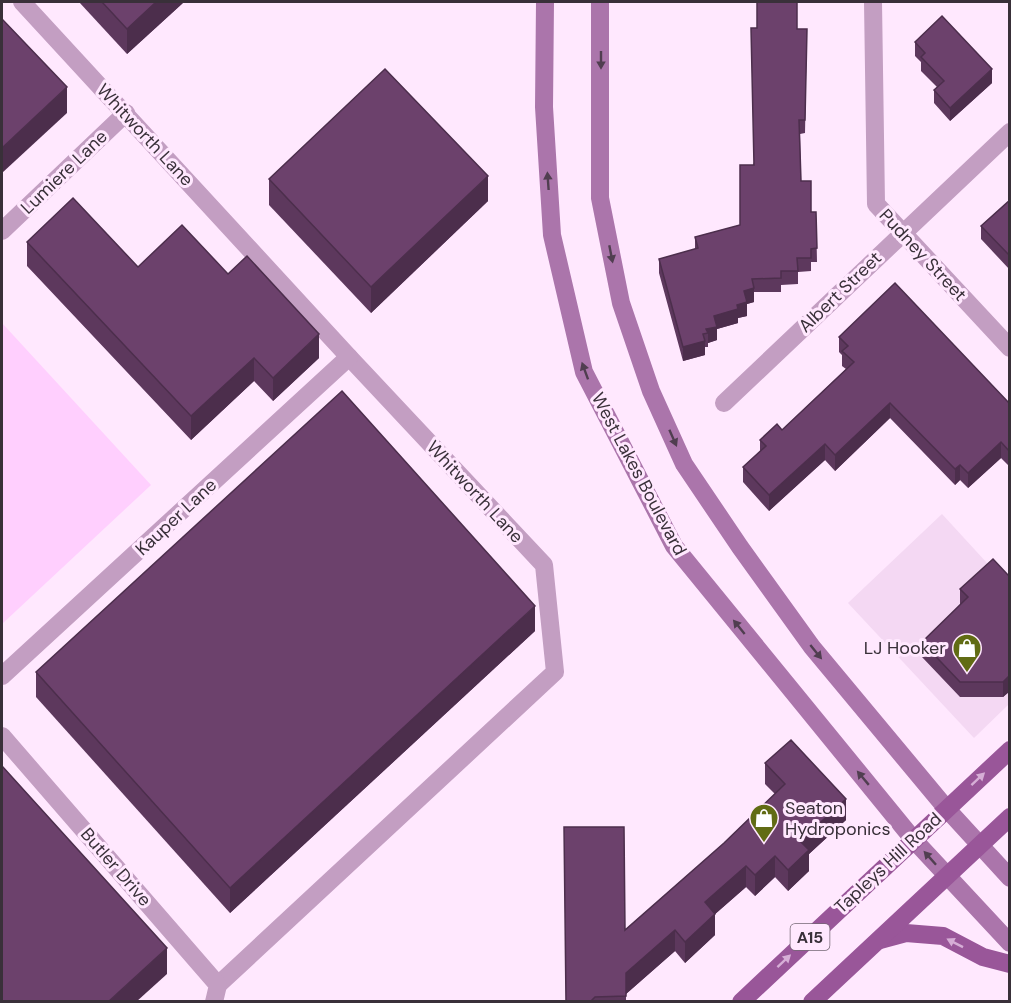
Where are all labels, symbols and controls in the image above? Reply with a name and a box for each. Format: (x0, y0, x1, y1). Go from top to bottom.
one-way arrow (596, 50, 606, 69)
street label: Whitworth Lane (91, 79, 199, 191)
street label: Lumiere Lane (16, 125, 112, 219)
one-way arrow (544, 171, 553, 190)
street label: Pudney Street (874, 204, 972, 306)
one-way arrow (607, 245, 616, 264)
street label: Albert Street (793, 246, 887, 338)
one-way arrow (580, 362, 590, 380)
street label: West Lakes Boulevard (586, 388, 692, 560)
one-way arrow (668, 430, 677, 447)
street label: Whitworth Lane (421, 436, 529, 548)
street label: Kauper Lane (130, 473, 222, 561)
one-way arrow (733, 620, 746, 635)
shop icon: LJ Hooker (951, 632, 983, 674)
place label: LJ Hooker (864, 636, 946, 660)
one-way arrow (810, 644, 823, 660)
one-way arrow (857, 771, 870, 786)
one-way arrow (971, 773, 985, 787)
place label: Seaton Hydroponics (785, 796, 891, 841)
shop icon: Seaton Hydroponics (748, 802, 780, 844)
street label: Tapleys Hill Road (829, 807, 947, 919)
street label: Butler Drive (75, 823, 157, 911)
one-way arrow (923, 850, 937, 865)
road number: A15 (790, 924, 830, 950)
one-way arrow (947, 938, 964, 948)
one-way arrow (776, 955, 790, 969)

